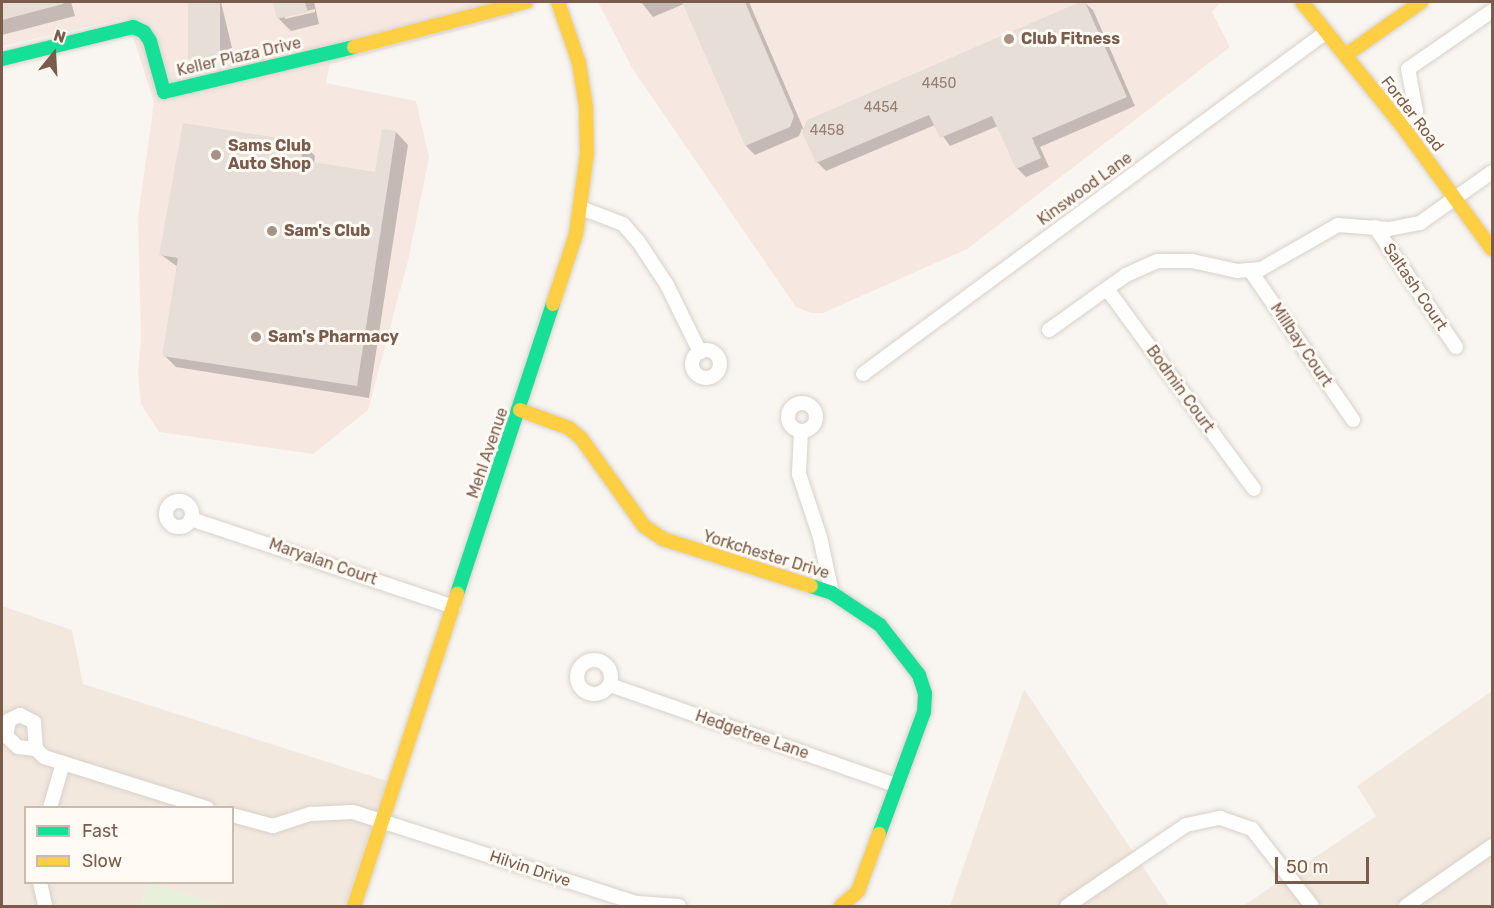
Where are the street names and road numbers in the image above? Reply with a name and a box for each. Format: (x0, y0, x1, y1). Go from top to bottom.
street label: Keller Plaza Drive (175, 33, 303, 81)
street label: Forder Road (1377, 72, 1447, 156)
street label: Kinswood Lane (1034, 148, 1136, 230)
street label: Saltash Court (1379, 240, 1451, 334)
street label: Millbay Court (1266, 299, 1336, 391)
street label: Bodmin Court (1142, 342, 1218, 436)
street label: Mehl Avenue (463, 405, 513, 501)
street label: Yorkchester Drive (700, 527, 832, 583)
street label: Maryalan Court (266, 535, 380, 589)
street label: Hedgetree Lane (693, 707, 811, 763)
street label: Hilvin Drive (487, 847, 573, 891)

